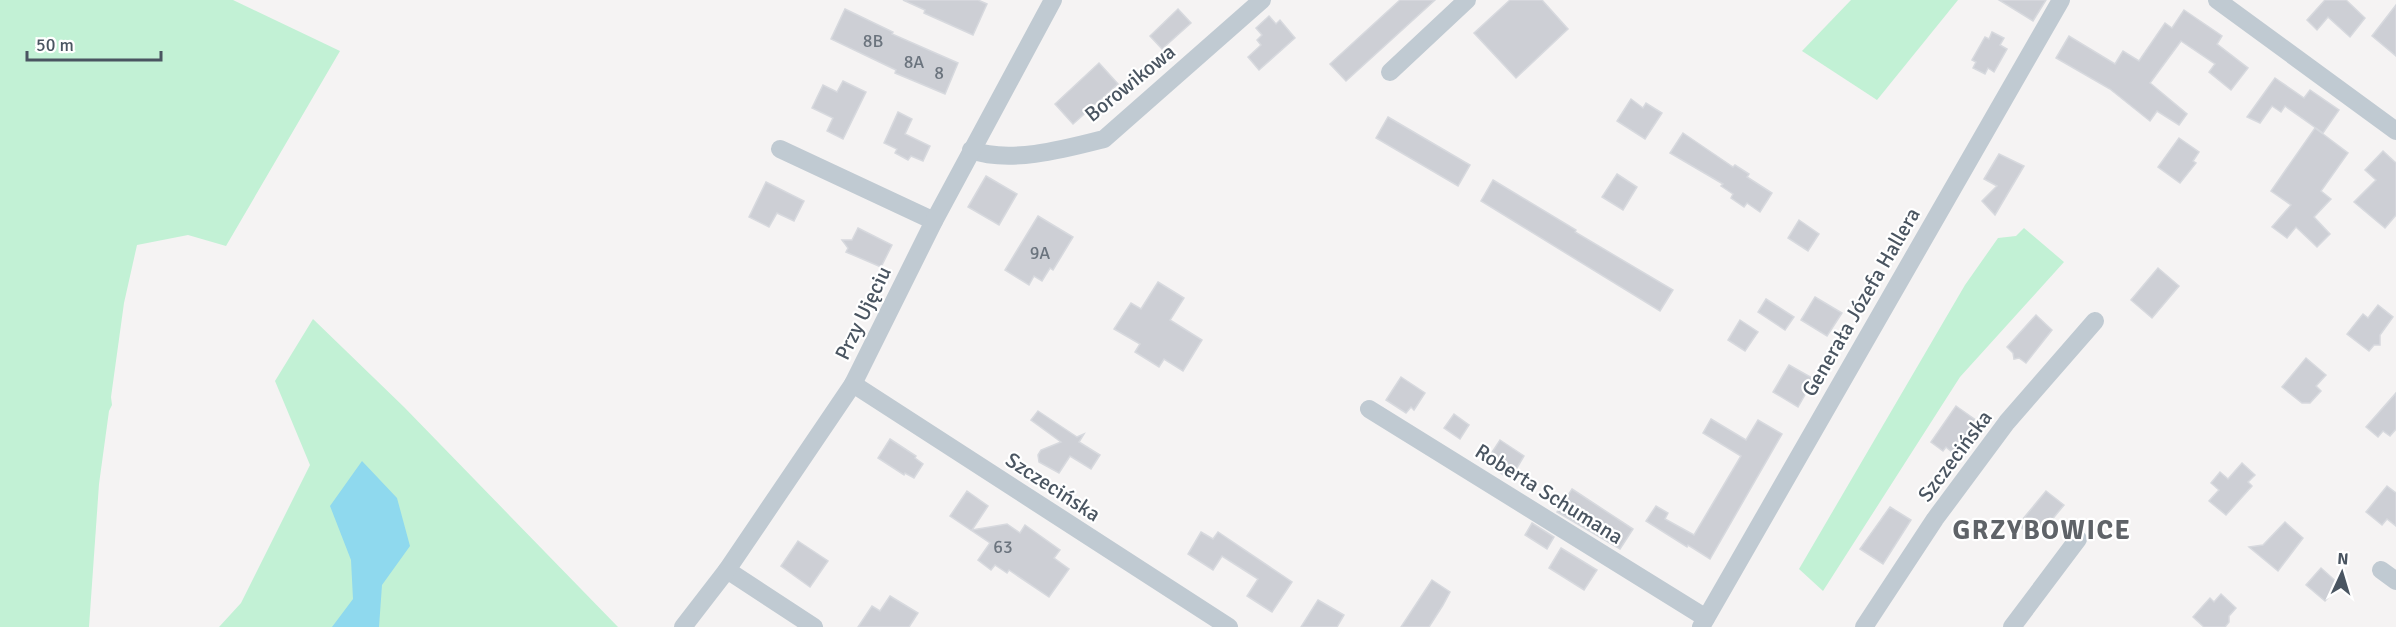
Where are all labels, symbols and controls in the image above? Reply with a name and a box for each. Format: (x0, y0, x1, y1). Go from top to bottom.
scale bar (27, 24, 160, 62)
house number: 8B (863, 30, 883, 52)
text: 50 m (36, 34, 74, 56)
street label: Borowikowa (1079, 39, 1181, 127)
house number: 8A (904, 51, 924, 73)
house number: 8 (934, 62, 944, 84)
street label: Generała Józefa Hallera (1796, 203, 1926, 401)
house number: 9A (1030, 242, 1050, 264)
street label: Przy Ujęciu (829, 262, 897, 364)
street label: Szczecińska (1912, 405, 1998, 507)
street label: Roberta Schumana (1470, 438, 1628, 550)
street label: Szczecińska (1001, 447, 1105, 527)
district label: GRZYBOWICE (1953, 514, 2131, 547)
house number: 63 (993, 536, 1013, 558)
north arrow (2312, 543, 2372, 603)
text: N (2337, 549, 2349, 569)

